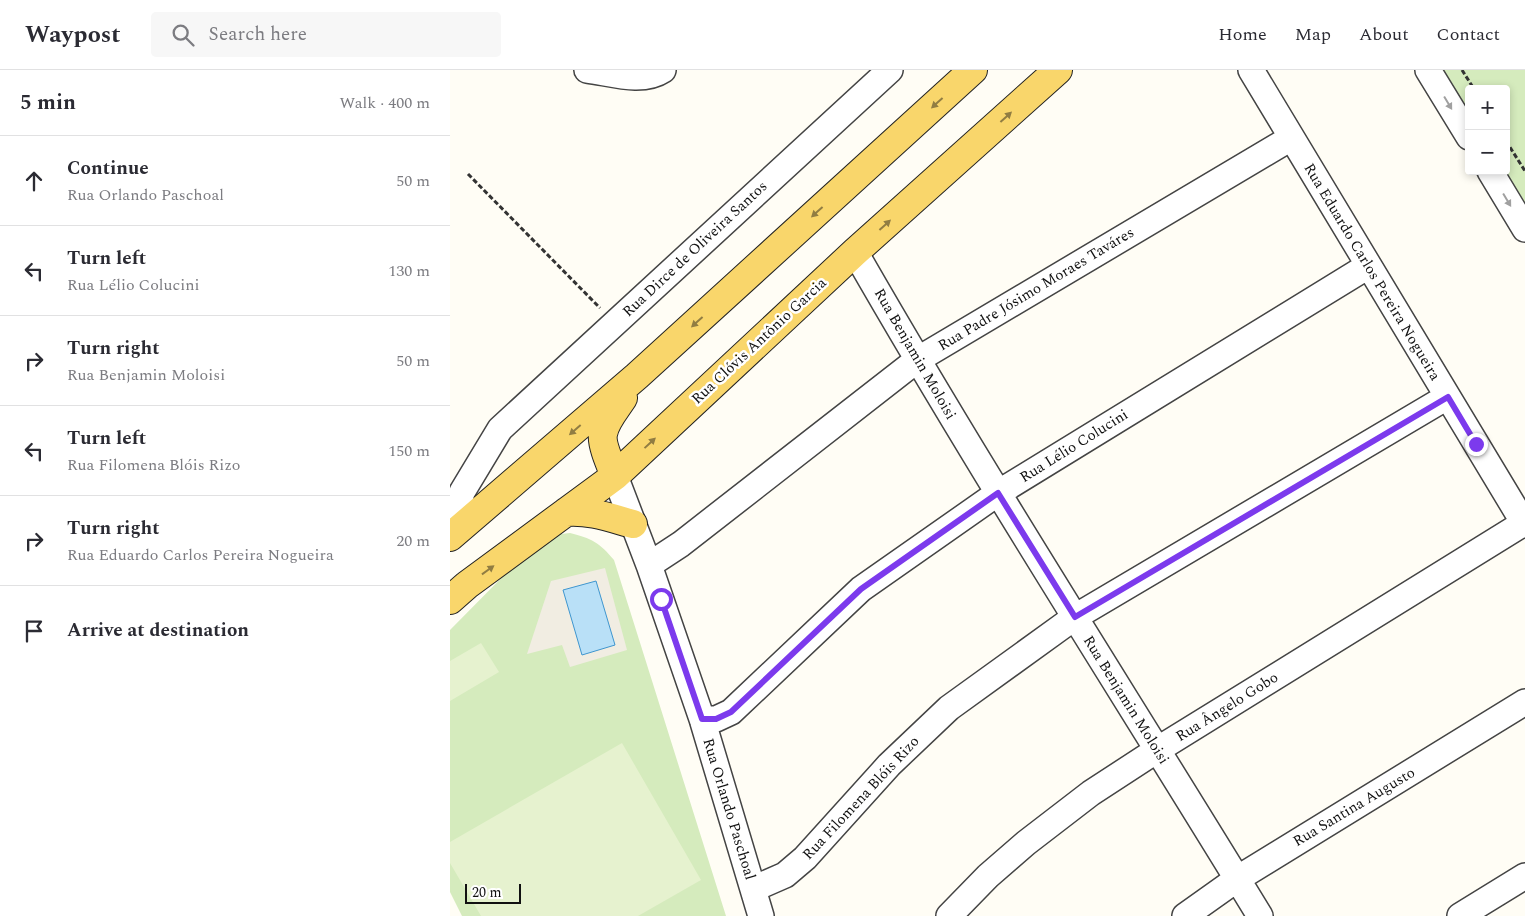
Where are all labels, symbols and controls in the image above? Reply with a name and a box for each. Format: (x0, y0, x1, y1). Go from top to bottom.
search box (151, 12, 501, 57)
text: Waypost (25, 17, 121, 53)
text: Search here (209, 20, 307, 49)
icon: search (169, 21, 197, 49)
text: Home (1218, 21, 1267, 48)
text: Map (1295, 21, 1331, 48)
text: About (1359, 21, 1409, 48)
text: Contact (1437, 21, 1500, 48)
map controls (1465, 85, 1510, 175)
button: + (1465, 85, 1510, 130)
text: 5 min (20, 87, 76, 119)
text: Walk · 400 m (339, 91, 430, 115)
one-way arrow (931, 97, 943, 109)
one-way arrow (1444, 97, 1453, 110)
one-way arrow (999, 111, 1011, 123)
button: − (1465, 130, 1510, 175)
text: Continue (67, 154, 149, 183)
street label: Rua Eduardo Carlos Pereira Nogueira (1298, 159, 1447, 386)
icon: ahead (20, 167, 48, 195)
text: 50 m (396, 169, 430, 193)
street label: Rua Dirce de Oliveira Santos (617, 175, 773, 323)
text: Rua Orlando Paschoal (67, 183, 224, 207)
one-way arrow (1503, 194, 1512, 207)
one-way arrow (810, 207, 823, 218)
one-way arrow (878, 219, 890, 231)
street label: Rua Padre Jósimo Moraes Taváres (933, 221, 1139, 357)
text: Turn left (67, 244, 146, 273)
icon: left (20, 257, 48, 285)
text: 130 m (388, 259, 430, 283)
street label: Rua Clóvis Antônio Garcia (686, 272, 832, 410)
text: Rua Lélio Colucini (67, 273, 199, 297)
street label: Rua Benjamin Moloisi (868, 284, 962, 424)
one-way arrow (691, 316, 703, 328)
text: Turn right (67, 334, 160, 363)
icon: right (20, 347, 48, 375)
text: 50 m (396, 349, 430, 373)
text: Rua Benjamin Moloisi (67, 363, 225, 387)
street label: Rua Lélio Colucini (1015, 403, 1133, 489)
text: Turn left (67, 424, 146, 453)
one-way arrow (569, 424, 582, 435)
route end (1465, 433, 1488, 456)
icon: left (20, 437, 48, 465)
one-way arrow (644, 437, 656, 449)
text: 150 m (388, 439, 430, 463)
text: Rua Filomena Blóis Rizo (67, 453, 240, 477)
text: Turn right (67, 514, 160, 543)
icon: right (20, 527, 48, 555)
text: 20 m (396, 529, 430, 553)
text: Rua Eduardo Carlos Pereira Nogueira (67, 543, 334, 567)
one-way arrow (481, 564, 494, 575)
route start (650, 588, 673, 611)
text: Arrive at destination (67, 616, 249, 645)
icon: arrive (20, 617, 48, 645)
street label: Rua Benjamin Moloisi (1077, 631, 1175, 769)
street label: Rua Ângelo Gobo (1171, 666, 1283, 748)
street label: Rua Filomena Blóis Rizo (797, 731, 925, 865)
street label: Rua Orlando Paschoal (697, 735, 761, 883)
street label: Rua Santina Augusto (1288, 761, 1420, 853)
scale bar (465, 881, 521, 904)
text: 20 m (472, 882, 502, 903)

